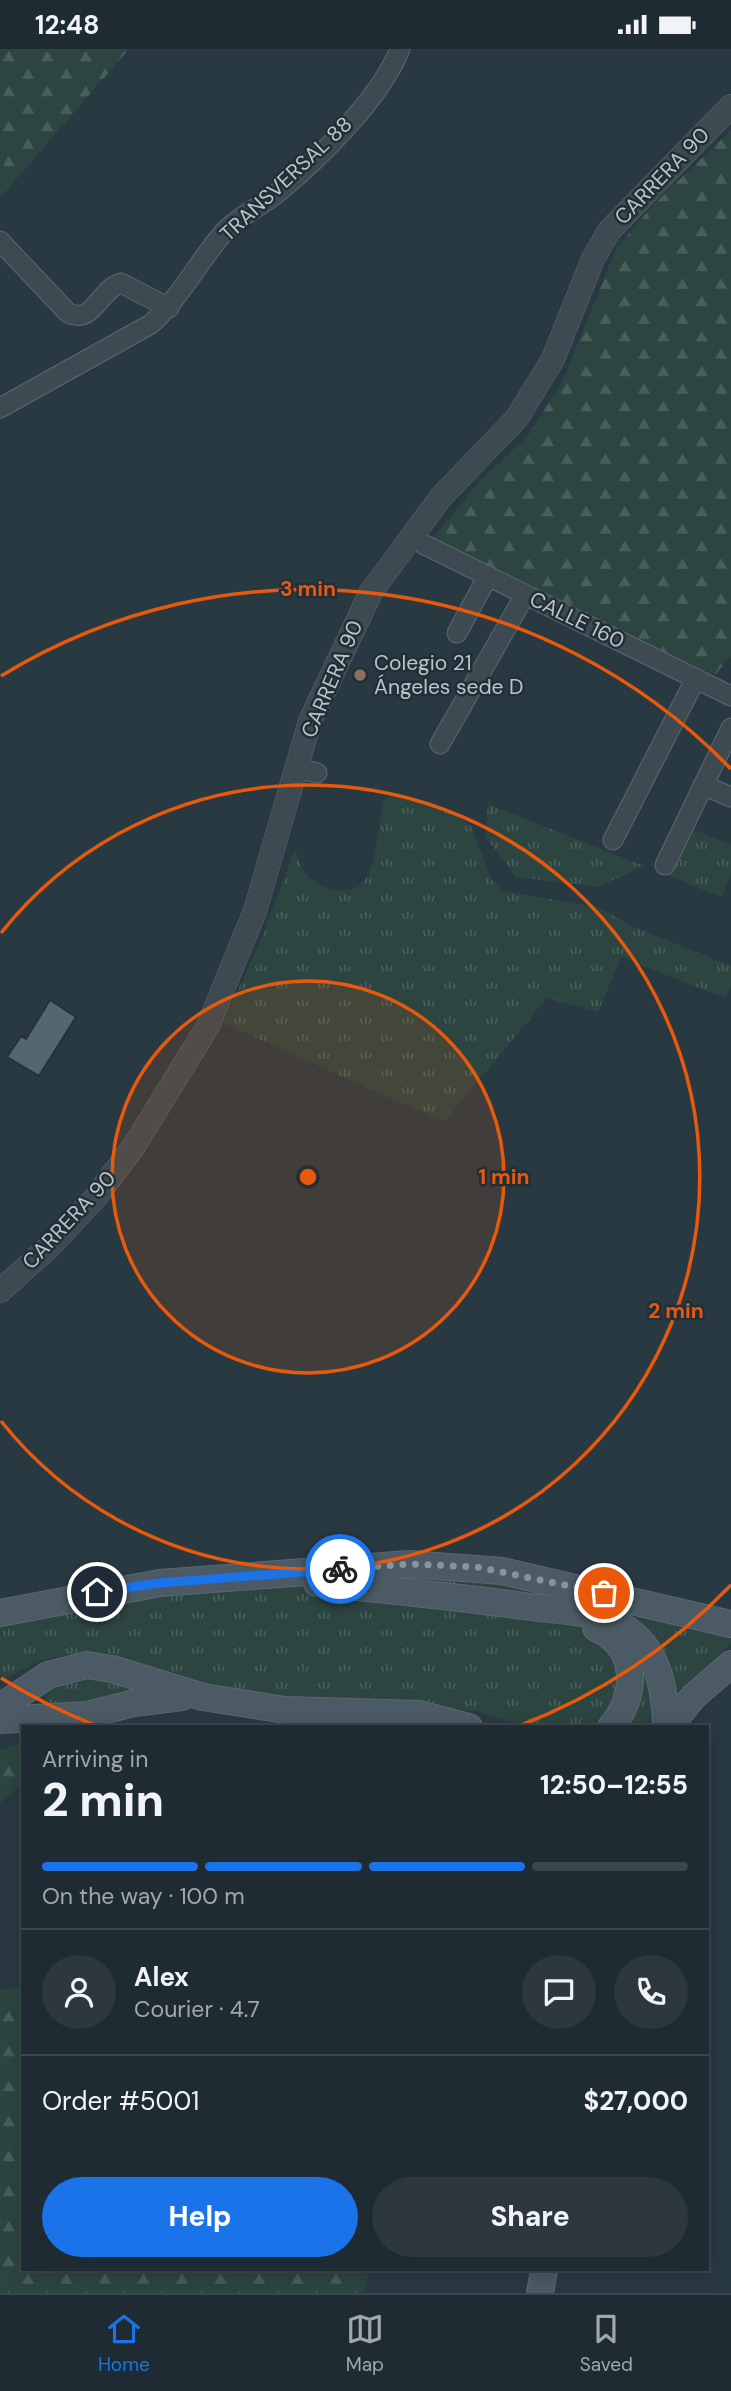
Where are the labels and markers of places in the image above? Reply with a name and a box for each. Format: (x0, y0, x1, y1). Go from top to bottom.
place label: Colegio 21 Ángeles sede D (374, 649, 524, 701)
marker: Colegio 21 Ángeles sede D (352, 667, 368, 683)
centre of rings (296, 1165, 320, 1189)
pin (67, 1562, 127, 1622)
pin (574, 1563, 634, 1623)

